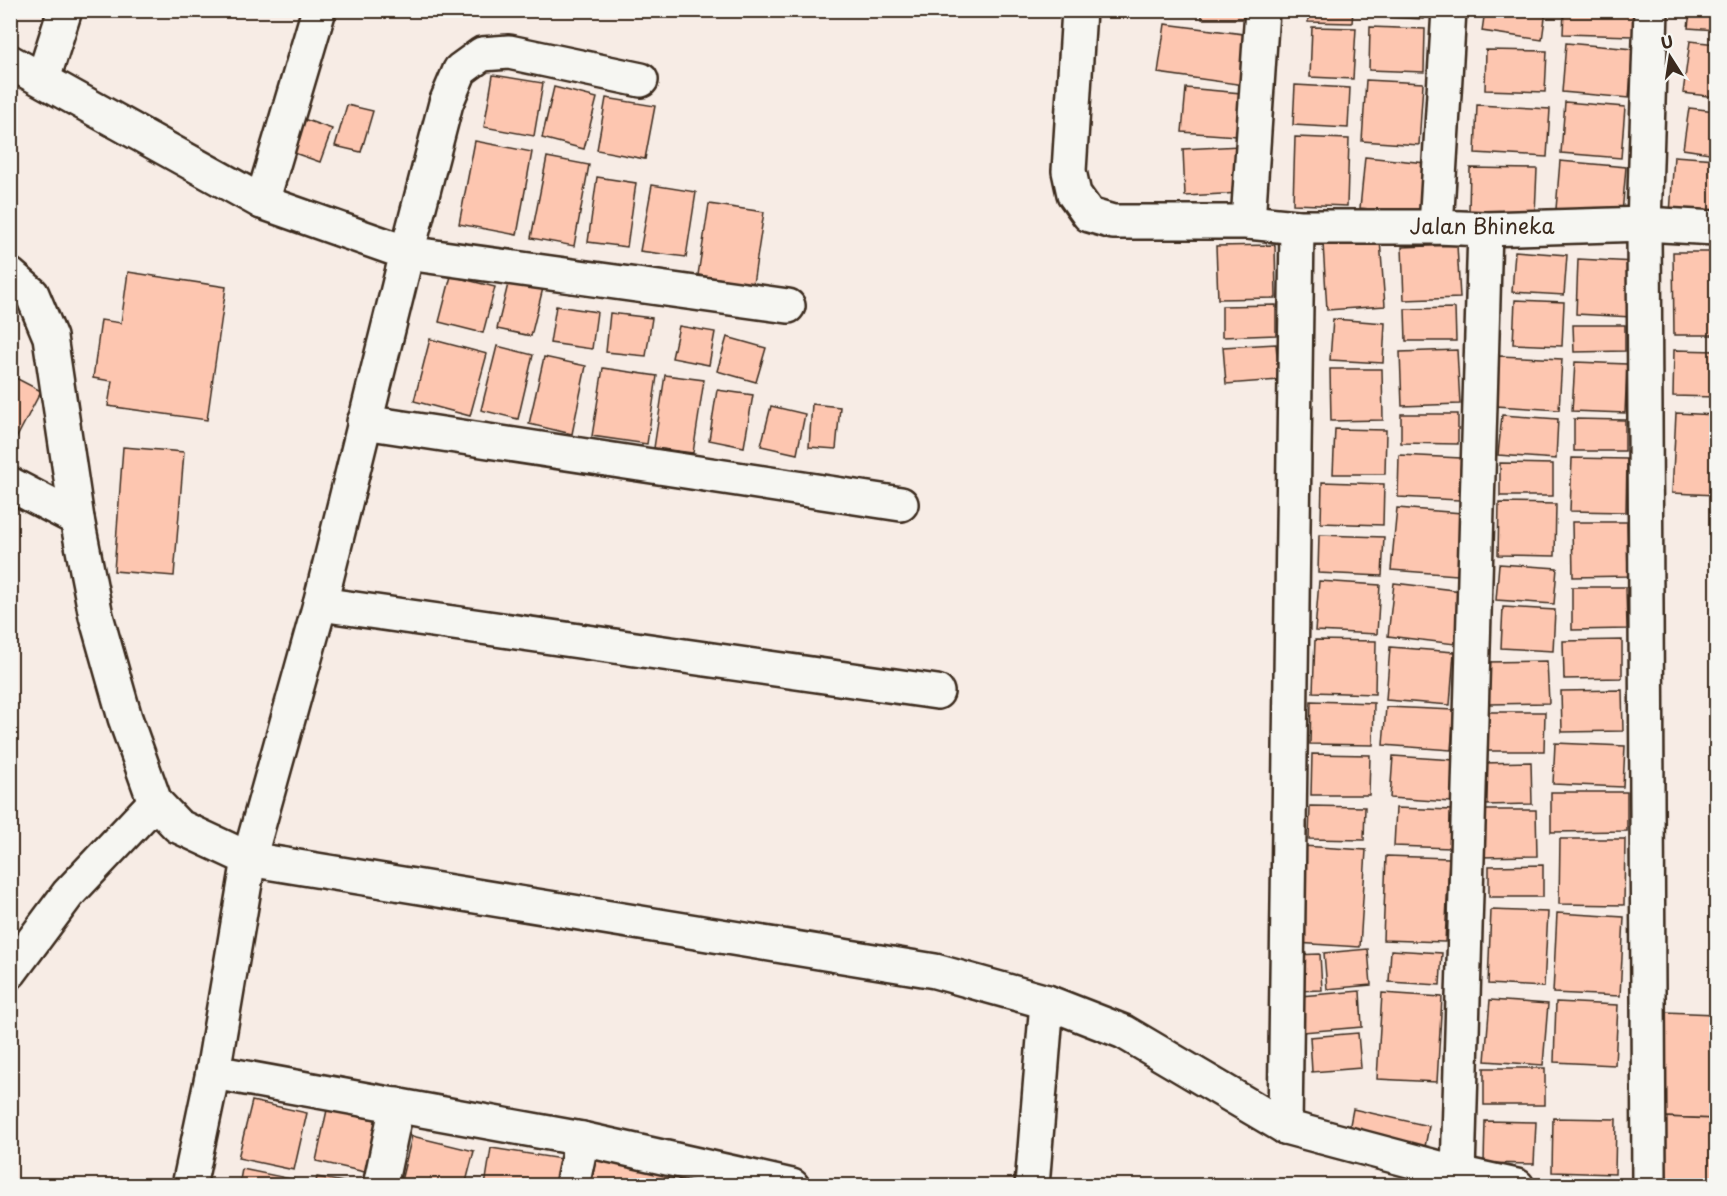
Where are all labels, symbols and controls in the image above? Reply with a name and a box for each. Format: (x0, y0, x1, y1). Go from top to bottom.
north arrow (1640, 27, 1700, 87)
text: U (1658, 28, 1675, 54)
street label: Jalan Bhineka (1410, 209, 1554, 241)

